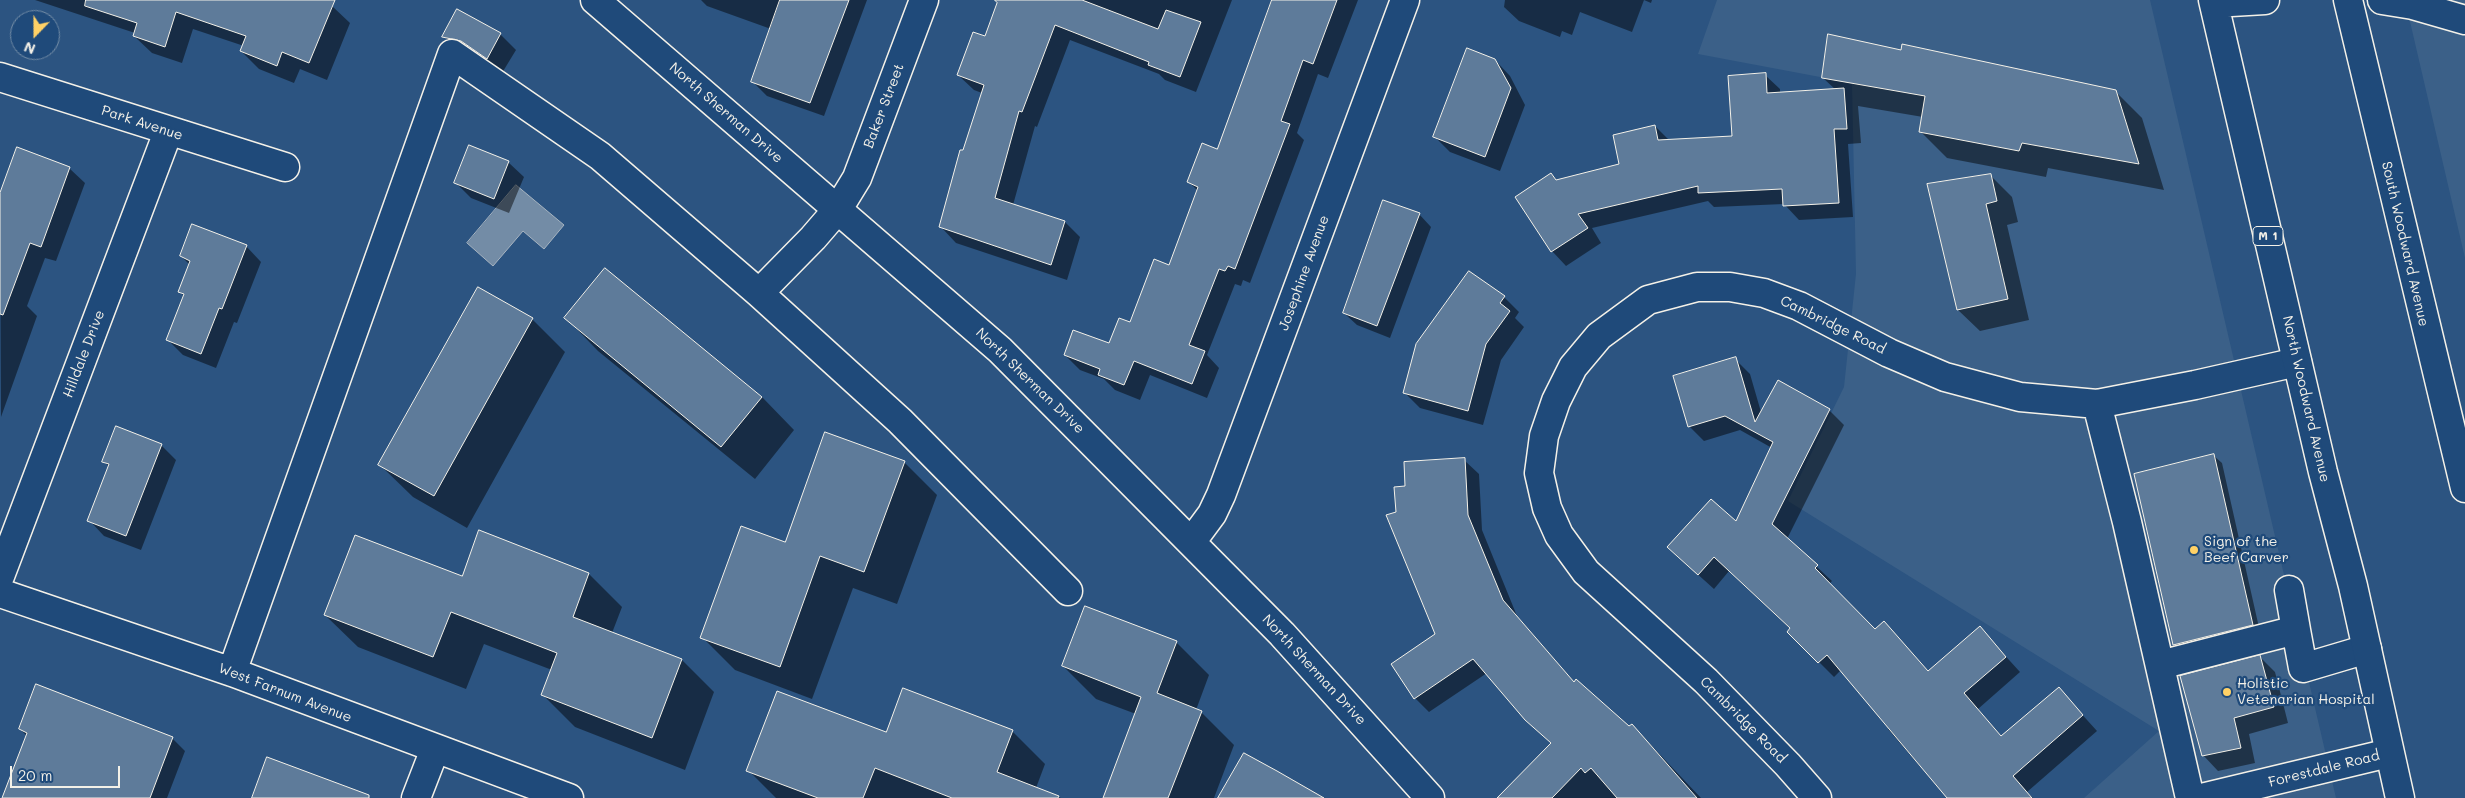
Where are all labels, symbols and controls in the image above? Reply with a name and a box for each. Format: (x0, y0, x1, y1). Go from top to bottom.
north arrow (10, 10, 60, 60)
text: N (21, 38, 38, 59)
street label: North Sherman Drive (666, 59, 786, 167)
street label: Baker Street (860, 61, 908, 151)
street label: Park Avenue (99, 102, 185, 144)
street label: South Woodward Avenue (2378, 160, 2432, 328)
street label: Josephine Avenue (1275, 213, 1333, 333)
road number: M 1 (2253, 227, 2283, 246)
street label: Cambridge Road (1778, 292, 1888, 358)
street label: Hilldale Drive (60, 308, 108, 400)
street label: North Woodward Avenue (2279, 314, 2333, 484)
street label: North Sherman Drive (972, 325, 1088, 437)
place label: Sign of the Beef Carver (2204, 534, 2289, 566)
marker: Sign of the Beef Carver (2188, 544, 2200, 556)
street label: North Sherman Drive (1258, 611, 1370, 729)
street label: West Farnum Avenue (216, 660, 354, 726)
street label: Cambridge Road (1696, 673, 1790, 767)
place label: Holistic Vetenarian Hospital (2237, 676, 2375, 709)
marker: Holistic Vetenarian Hospital (2221, 686, 2233, 698)
street label: Forestdale Road (2267, 747, 2381, 791)
scale bar (12, 756, 122, 788)
text: 20 m (18, 765, 52, 785)

